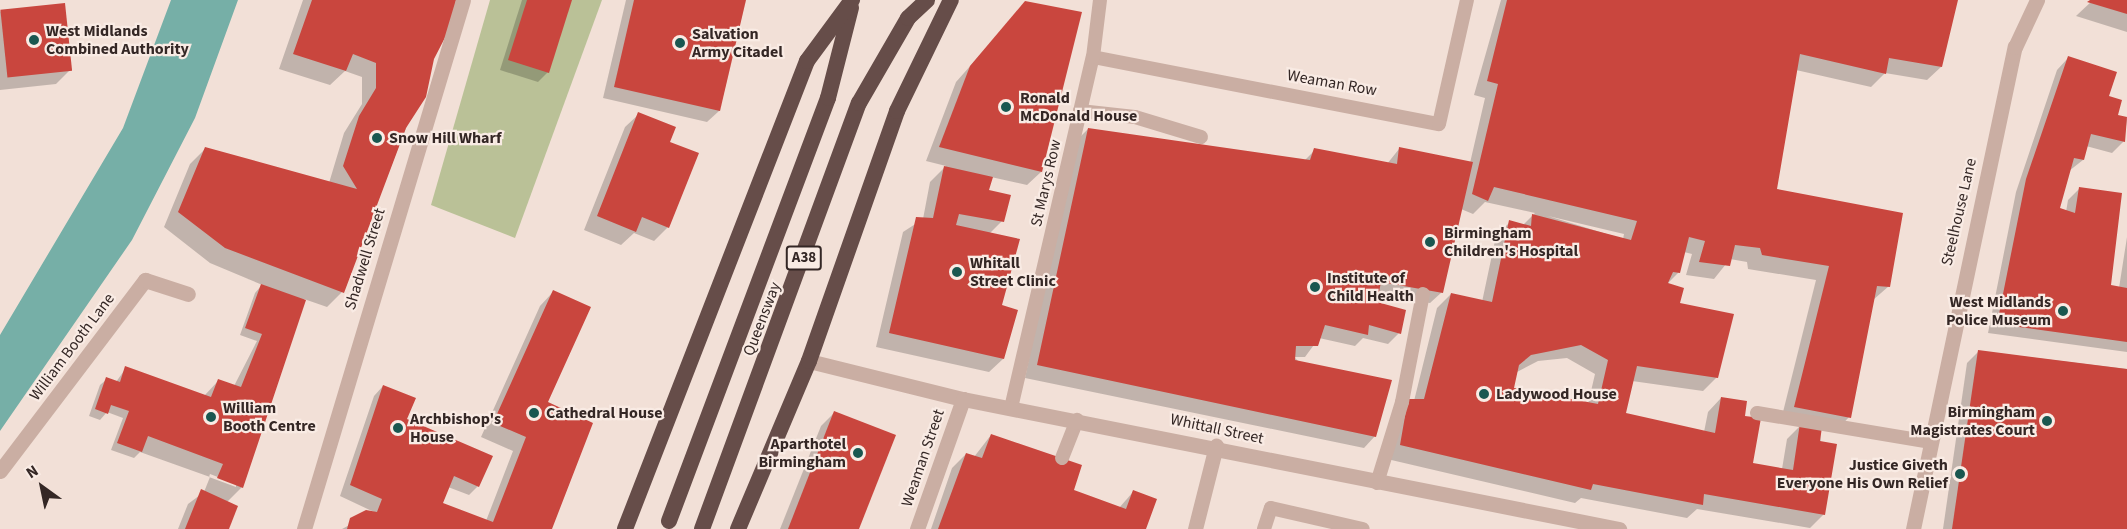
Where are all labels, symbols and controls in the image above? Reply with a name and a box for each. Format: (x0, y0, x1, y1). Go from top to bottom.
place label: West Midlands Combined Authority (46, 21, 189, 59)
place label: Salvation Army Citadel (692, 24, 783, 62)
marker: West Midlands Combined Authority (27, 33, 41, 47)
marker: Salvation Army Citadel (673, 36, 687, 50)
street label: Weaman Row (1286, 66, 1378, 100)
place label: Ronald McDonald House (1020, 88, 1137, 126)
marker: Ronald McDonald House (997, 98, 1015, 116)
place label: Snow Hill Wharf (389, 128, 501, 148)
marker: Snow Hill Wharf (370, 131, 384, 145)
street label: St Marys Row (1027, 138, 1065, 228)
street label: Steelhouse Lane (1937, 156, 1981, 268)
street label: Shadwell Street (340, 206, 390, 312)
place label: Birmingham Children's Hospital (1444, 223, 1578, 261)
marker: Birmingham Children's Hospital (1421, 233, 1439, 251)
road number: A38 (784, 246, 824, 270)
place label: Whitall Street Clinic (970, 253, 1056, 291)
marker: Whitall Street Clinic (948, 263, 966, 281)
place label: Institute of Child Health (1327, 268, 1414, 306)
street label: Queensway (739, 279, 785, 359)
marker: Institute of Child Health (1308, 280, 1322, 294)
street label: William Booth Lane (25, 290, 119, 404)
place label: West Midlands Police Museum (1946, 292, 2051, 330)
marker: West Midlands Police Museum (2056, 304, 2070, 318)
place label: Ladywood House (1496, 384, 1617, 404)
marker: Ladywood House (1477, 387, 1491, 401)
place label: William Booth Centre (223, 398, 316, 436)
place label: Birmingham Magistrates Court (1910, 402, 2035, 440)
place label: Cathedral House (546, 403, 662, 423)
marker: Cathedral House (527, 406, 541, 420)
street label: Weaman Street (897, 407, 949, 509)
place label: Archbishop's House (410, 409, 501, 447)
marker: William Booth Centre (204, 410, 218, 424)
street label: Whittall Street (1169, 410, 1265, 448)
marker: Birmingham Magistrates Court (2040, 414, 2054, 428)
marker: Archbishop's House (391, 421, 405, 435)
place label: Aparthotel Birmingham (758, 434, 846, 472)
marker: Aparthotel Birmingham (851, 446, 865, 460)
place label: Justice Giveth Everyone His Own Relief (1777, 455, 1948, 493)
north arrow (12, 457, 72, 517)
text: N (22, 460, 43, 484)
marker: Justice Giveth Everyone His Own Relief (1953, 467, 1967, 481)

